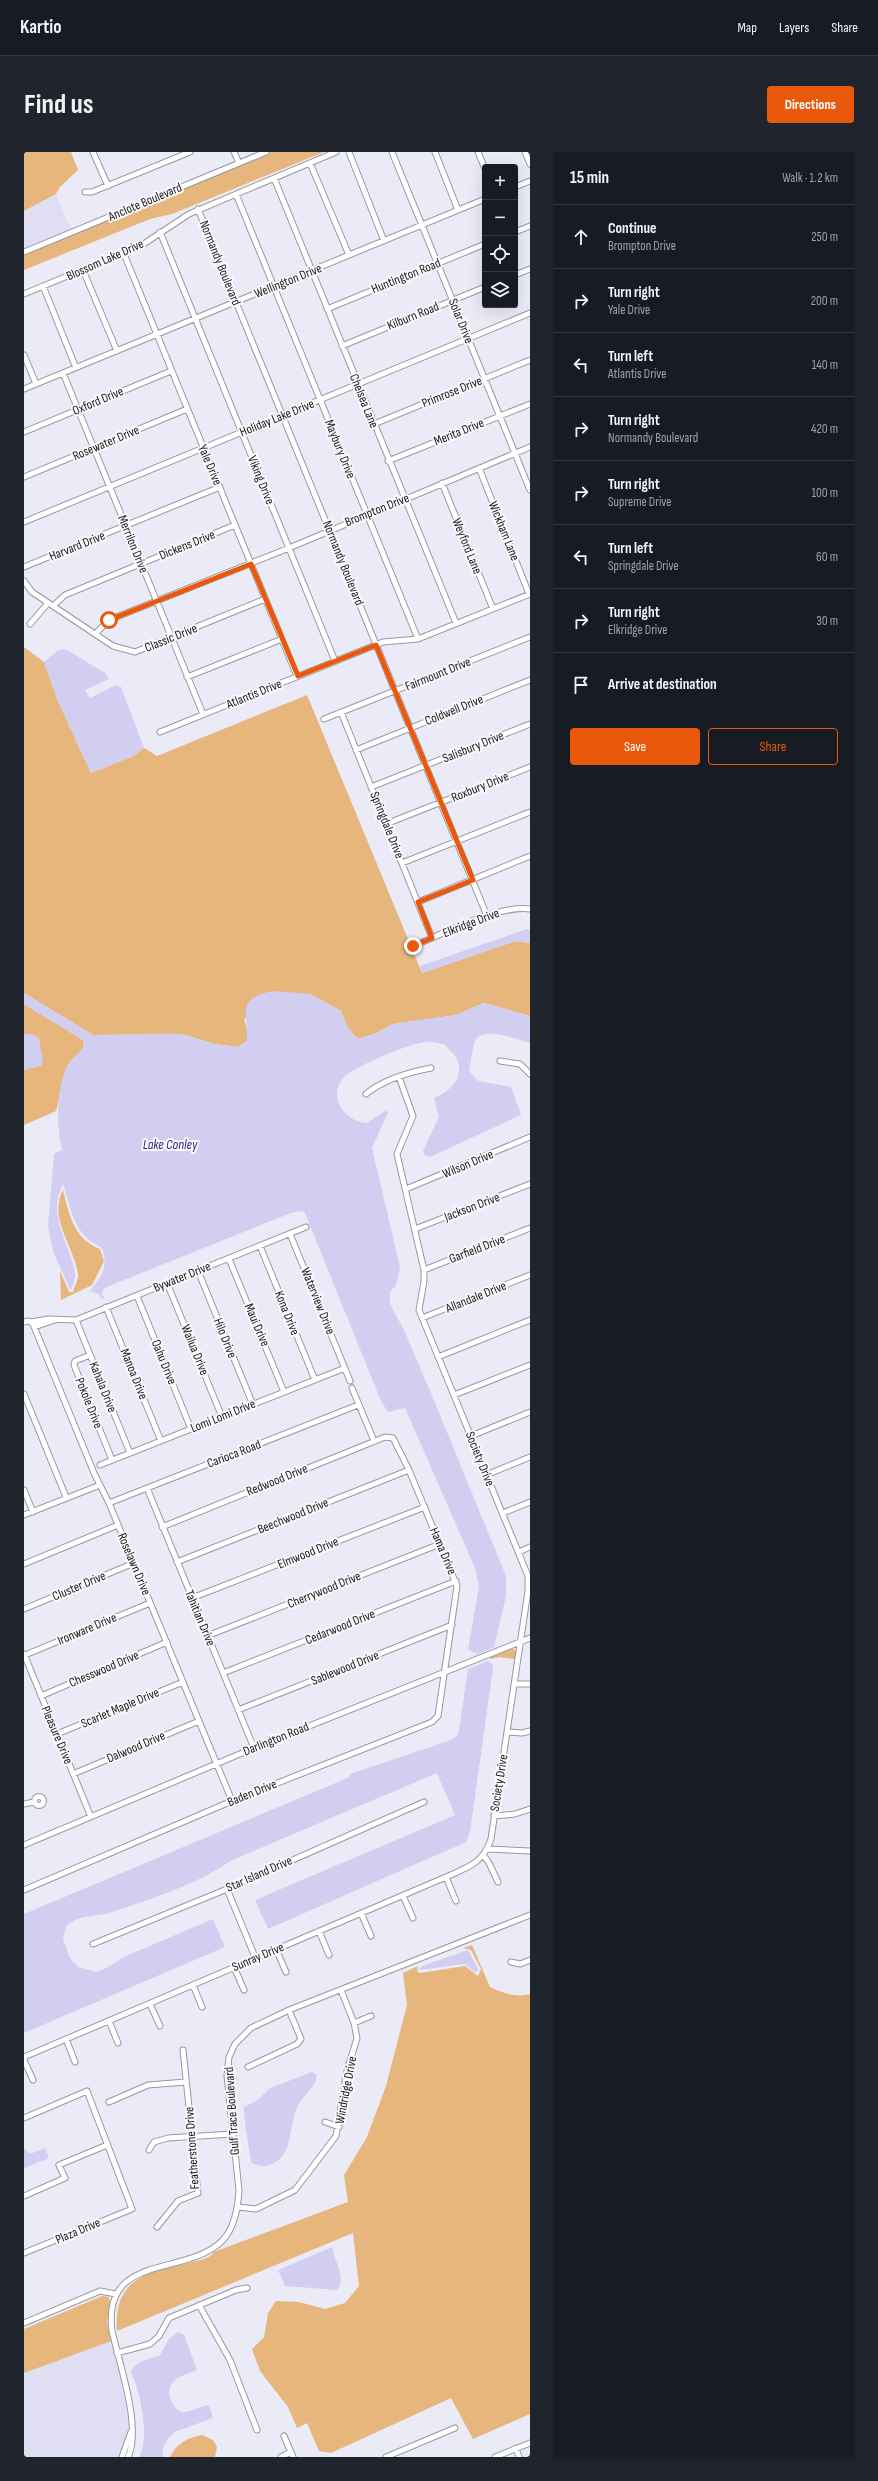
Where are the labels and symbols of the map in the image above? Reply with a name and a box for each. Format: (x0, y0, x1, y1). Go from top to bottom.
street label: Anclote Boulevard (105, 179, 184, 225)
street label: Normandy Boulevard (196, 218, 244, 308)
street label: Blossom Lake Drive (64, 236, 146, 284)
street label: Huntington Road (369, 255, 443, 297)
street label: Wellington Drive (252, 260, 324, 302)
street label: Solar Drive (445, 296, 477, 346)
street label: Kilburn Road (385, 298, 441, 334)
street label: Chelsea Lane (346, 372, 382, 430)
street label: Primrose Drive (420, 373, 484, 411)
street label: Oxford Drive (70, 383, 126, 419)
street label: Holiday Lake Drive (237, 396, 317, 440)
street label: Merita Drive (432, 415, 486, 449)
street label: Maybury Drive (321, 417, 359, 481)
street label: Rosewater Drive (70, 422, 142, 464)
street label: Yale Drive (194, 442, 226, 488)
street label: Viking Drive (244, 453, 278, 507)
street label: Brompton Drive (342, 490, 412, 530)
street label: Wickham Lane (485, 499, 523, 563)
street label: Merrilon Drive (114, 513, 152, 575)
street label: Weyford Lane (449, 516, 485, 576)
street label: Normandy Boulevard (319, 518, 367, 608)
street label: Dickens Drive (157, 527, 217, 563)
street label: Harvard Drive (47, 528, 107, 564)
route start (100, 611, 118, 629)
street label: Classic Drive (142, 620, 200, 656)
street label: Fairmount Drive (403, 654, 473, 694)
street label: Atlantis Drive (223, 676, 284, 713)
street label: Coldwell Drive (422, 691, 486, 729)
street label: Salisbury Drive (440, 727, 506, 767)
street label: Roxbury Drive (449, 768, 511, 806)
street label: Springdale Drive (366, 789, 408, 861)
street label: Elkridge Drive (440, 905, 502, 941)
route end (404, 937, 422, 955)
water label: Lake Conley (143, 1136, 198, 1153)
street label: Wilson Drive (440, 1146, 496, 1182)
street label: Jackson Drive (441, 1189, 502, 1225)
street label: Garfield Drive (447, 1231, 507, 1267)
street label: Bywater Drive (151, 1258, 213, 1296)
street label: Waterview Drive (297, 1265, 339, 1337)
street label: Allandale Drive (442, 1278, 509, 1317)
street label: Kona Drive (271, 1288, 303, 1338)
street label: Maui Drive (241, 1301, 273, 1349)
street label: Hilo Drive (210, 1316, 240, 1360)
street label: Wailua Drive (178, 1322, 212, 1378)
street label: Oahu Drive (148, 1337, 180, 1387)
street label: Manoa Drive (117, 1346, 151, 1402)
street label: Kahala Drive (86, 1359, 120, 1415)
street label: Pokole Drive (72, 1375, 106, 1431)
street label: Lomi Lomi Drive (188, 1396, 258, 1436)
street label: Society Drive (462, 1429, 498, 1489)
street label: Carioca Road (205, 1436, 263, 1472)
street label: Redwood Drive (244, 1460, 310, 1500)
street label: Beechwood Drive (255, 1494, 331, 1538)
street label: Hama Drive (426, 1525, 460, 1577)
street label: Roselawn Drive (114, 1530, 154, 1598)
street label: Elmwood Drive (275, 1534, 341, 1572)
street label: Cluster Drive (50, 1568, 108, 1604)
street label: Cherrywood Drive (285, 1568, 363, 1612)
street label: Tahitian Drive (181, 1588, 219, 1648)
street label: Cedarwood Drive (303, 1606, 377, 1648)
street label: Ironware Drive (55, 1609, 119, 1649)
street label: Chesswood Drive (67, 1647, 141, 1691)
street label: Sablewood Drive (309, 1647, 381, 1689)
street label: Scarlet Maple Drive (78, 1684, 162, 1732)
street label: Pleasure Drive (38, 1703, 76, 1767)
street label: Darlington Road (241, 1719, 311, 1759)
street label: Dalwood Drive (104, 1728, 168, 1766)
street label: Society Drive (487, 1753, 511, 1813)
street label: Baden Drive (225, 1776, 279, 1810)
street label: Star Island Drive (223, 1852, 295, 1896)
street label: Sunray Drive (230, 1939, 286, 1975)
street label: Windridge Drive (332, 2055, 360, 2125)
street label: Gulf Trace Boulevard (221, 2066, 243, 2156)
street label: Featherstone Drive (181, 2106, 203, 2190)
street label: Plaza Drive (53, 2214, 103, 2248)

